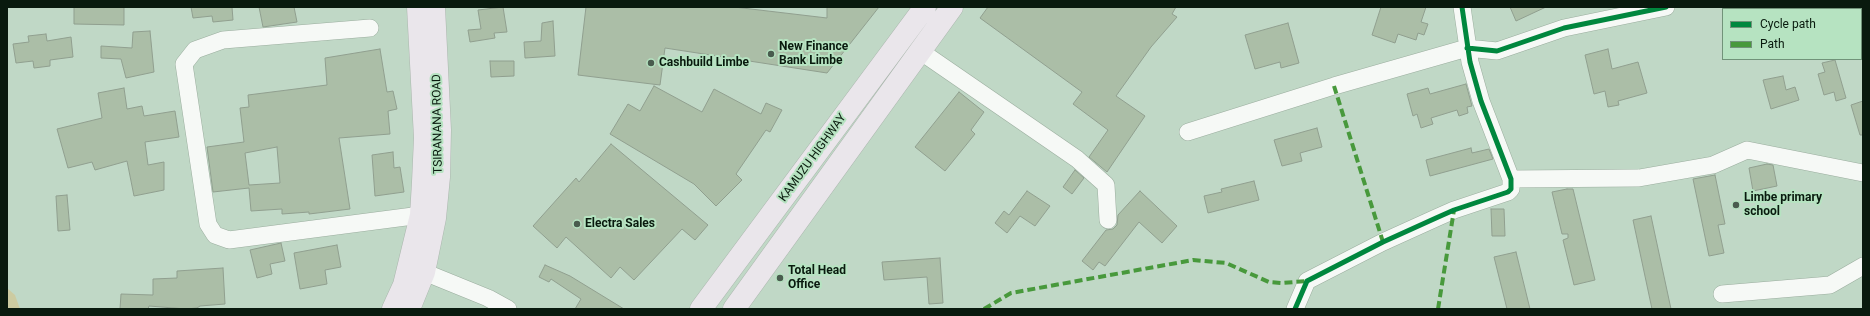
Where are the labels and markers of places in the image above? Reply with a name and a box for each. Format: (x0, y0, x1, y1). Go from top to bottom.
place label: New Finance Bank Limbe (779, 40, 848, 68)
marker: New Finance Bank Limbe (766, 49, 776, 59)
place label: Cashbuild Limbe (659, 56, 749, 70)
marker: Cashbuild Limbe (646, 58, 656, 68)
place label: Limbe primary school (1744, 191, 1822, 219)
marker: Limbe primary school (1731, 200, 1741, 210)
place label: Electra Sales (585, 217, 655, 231)
marker: Electra Sales (572, 219, 582, 229)
place label: Total Head Office (788, 264, 846, 292)
marker: Total Head Office (775, 273, 785, 283)

